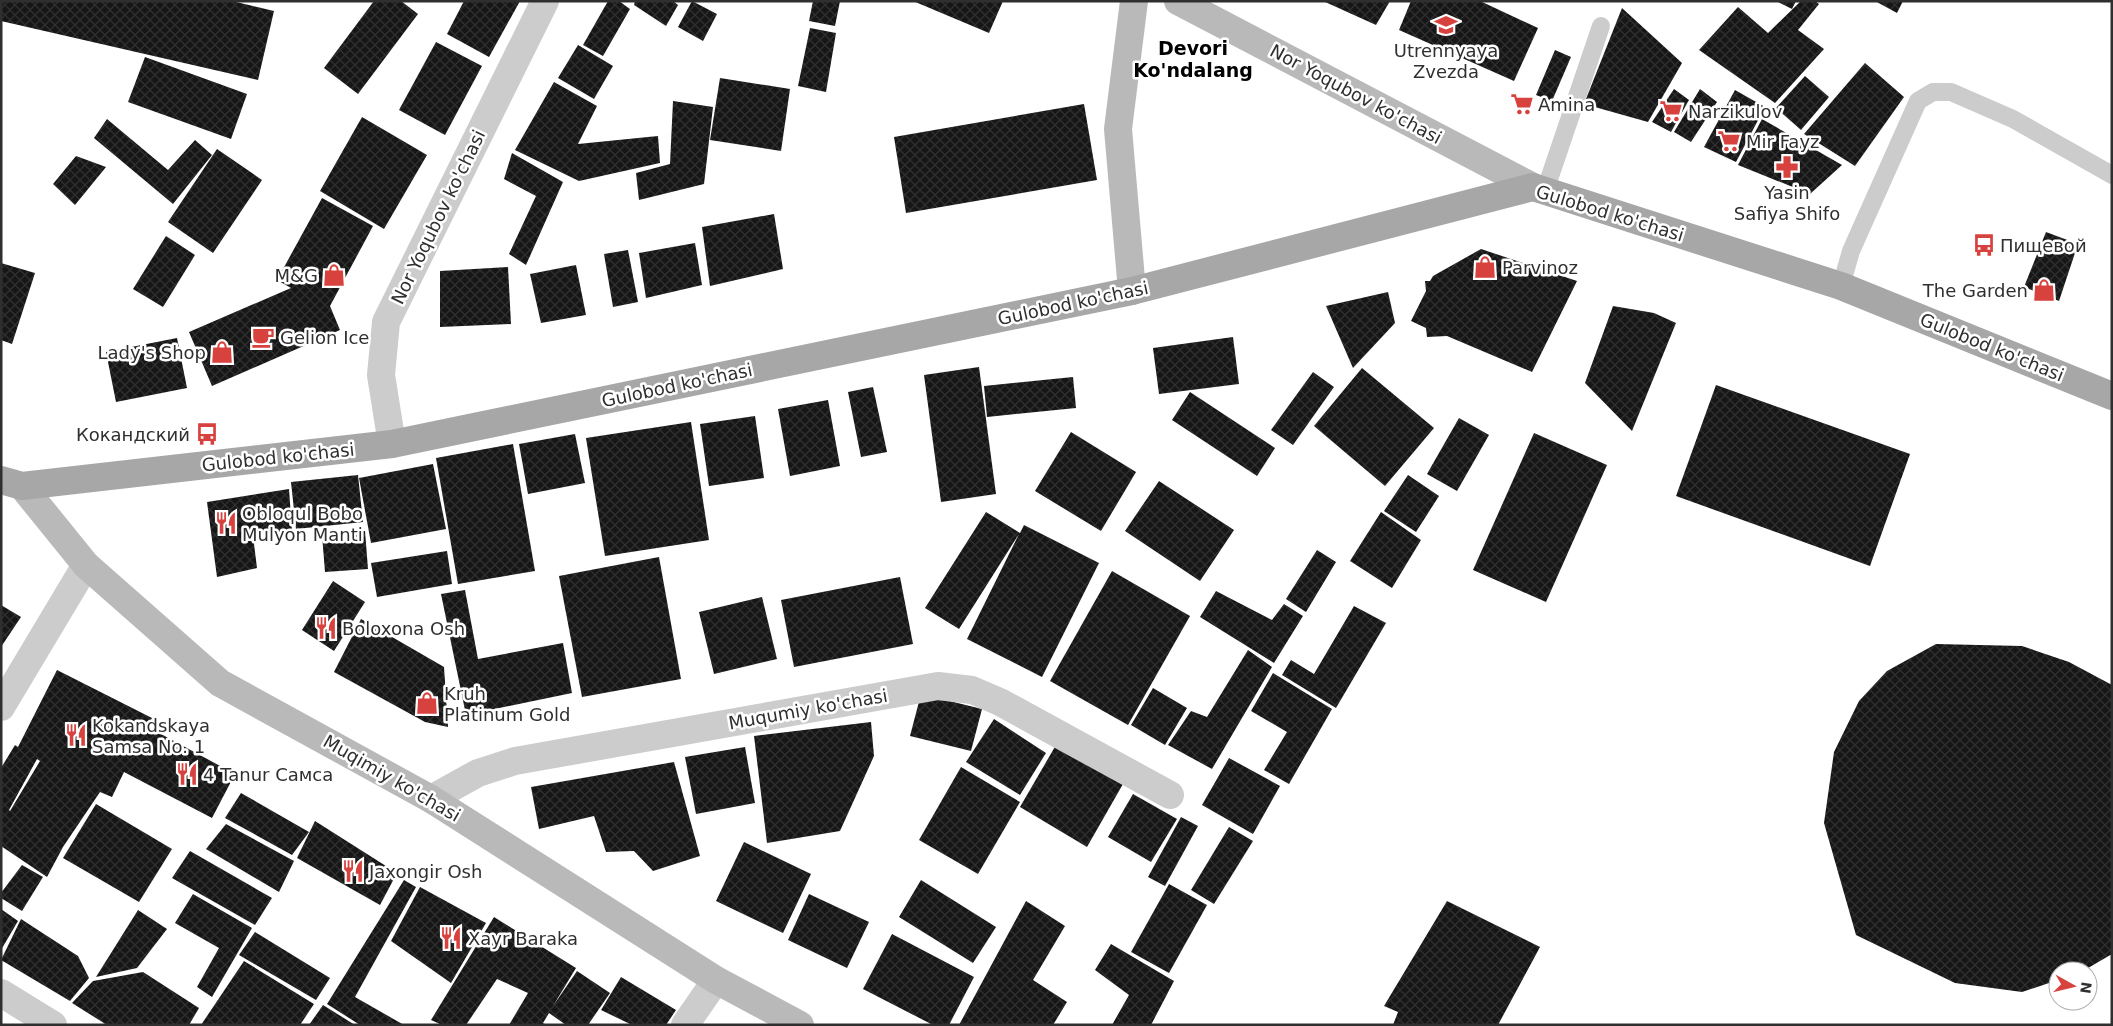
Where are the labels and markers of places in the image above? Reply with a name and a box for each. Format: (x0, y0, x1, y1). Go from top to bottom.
school or university icon: Utrennyaya Zvezda (1433, 12, 1459, 38)
place label: Utrennyaya Zvezda (1394, 40, 1498, 82)
supermarket icon: Amina (1509, 91, 1535, 117)
place label: Amina (1538, 94, 1595, 115)
supermarket icon: Narzikulov (1658, 98, 1684, 124)
place label: Narzikulov (1688, 101, 1783, 122)
supermarket icon: Mir Fayz (1716, 128, 1742, 154)
place label: Mir Fayz (1746, 131, 1820, 152)
pharmacy icon: Yasin Safiya Shifo (1774, 154, 1800, 180)
place label: Yasin Safiya Shifo (1734, 182, 1840, 224)
bus stop icon: Пищевой (1971, 232, 1997, 258)
place label: Пищевой (2000, 235, 2087, 256)
shop icon: Parvinoz (1472, 254, 1498, 280)
place label: Parvinoz (1502, 257, 1578, 278)
shop icon: M&G (321, 262, 347, 288)
place label: M&G (274, 265, 318, 286)
shop icon: The Garden (2031, 277, 2057, 303)
place label: The Garden (1922, 280, 2028, 301)
cafe icon: Gelion Ice (250, 324, 276, 350)
place label: Gelion Ice (280, 327, 369, 348)
shop icon: Lady's Shop (209, 339, 235, 365)
place label: Lady's Shop (98, 342, 206, 363)
bus stop icon: Кокандский (194, 421, 220, 447)
place label: Кокандский (76, 424, 190, 445)
place label: Obloqul Bobo Mulyon Manti (242, 503, 363, 545)
restaurant icon: Obloqul Bobo Mulyon Manti (213, 510, 239, 536)
restaurant icon: Boloxona Osh (313, 615, 339, 641)
place label: Boloxona Osh (342, 618, 465, 639)
place label: Kruh Platinum Gold (444, 683, 570, 725)
shop icon: Kruh Platinum Gold (414, 690, 440, 716)
place label: Kokandskaya Samsa No. 1 (92, 715, 210, 757)
restaurant icon: Kokandskaya Samsa No. 1 (63, 722, 89, 748)
restaurant icon: 4 Tanur Самса (174, 761, 200, 787)
place label: 4 Tanur Самса (203, 764, 333, 785)
restaurant icon: Jaxongir Osh (340, 858, 366, 884)
place label: Jaxongir Osh (368, 861, 482, 882)
restaurant icon: Xayr Baraka (438, 925, 464, 951)
place label: Xayr Baraka (468, 928, 578, 949)

